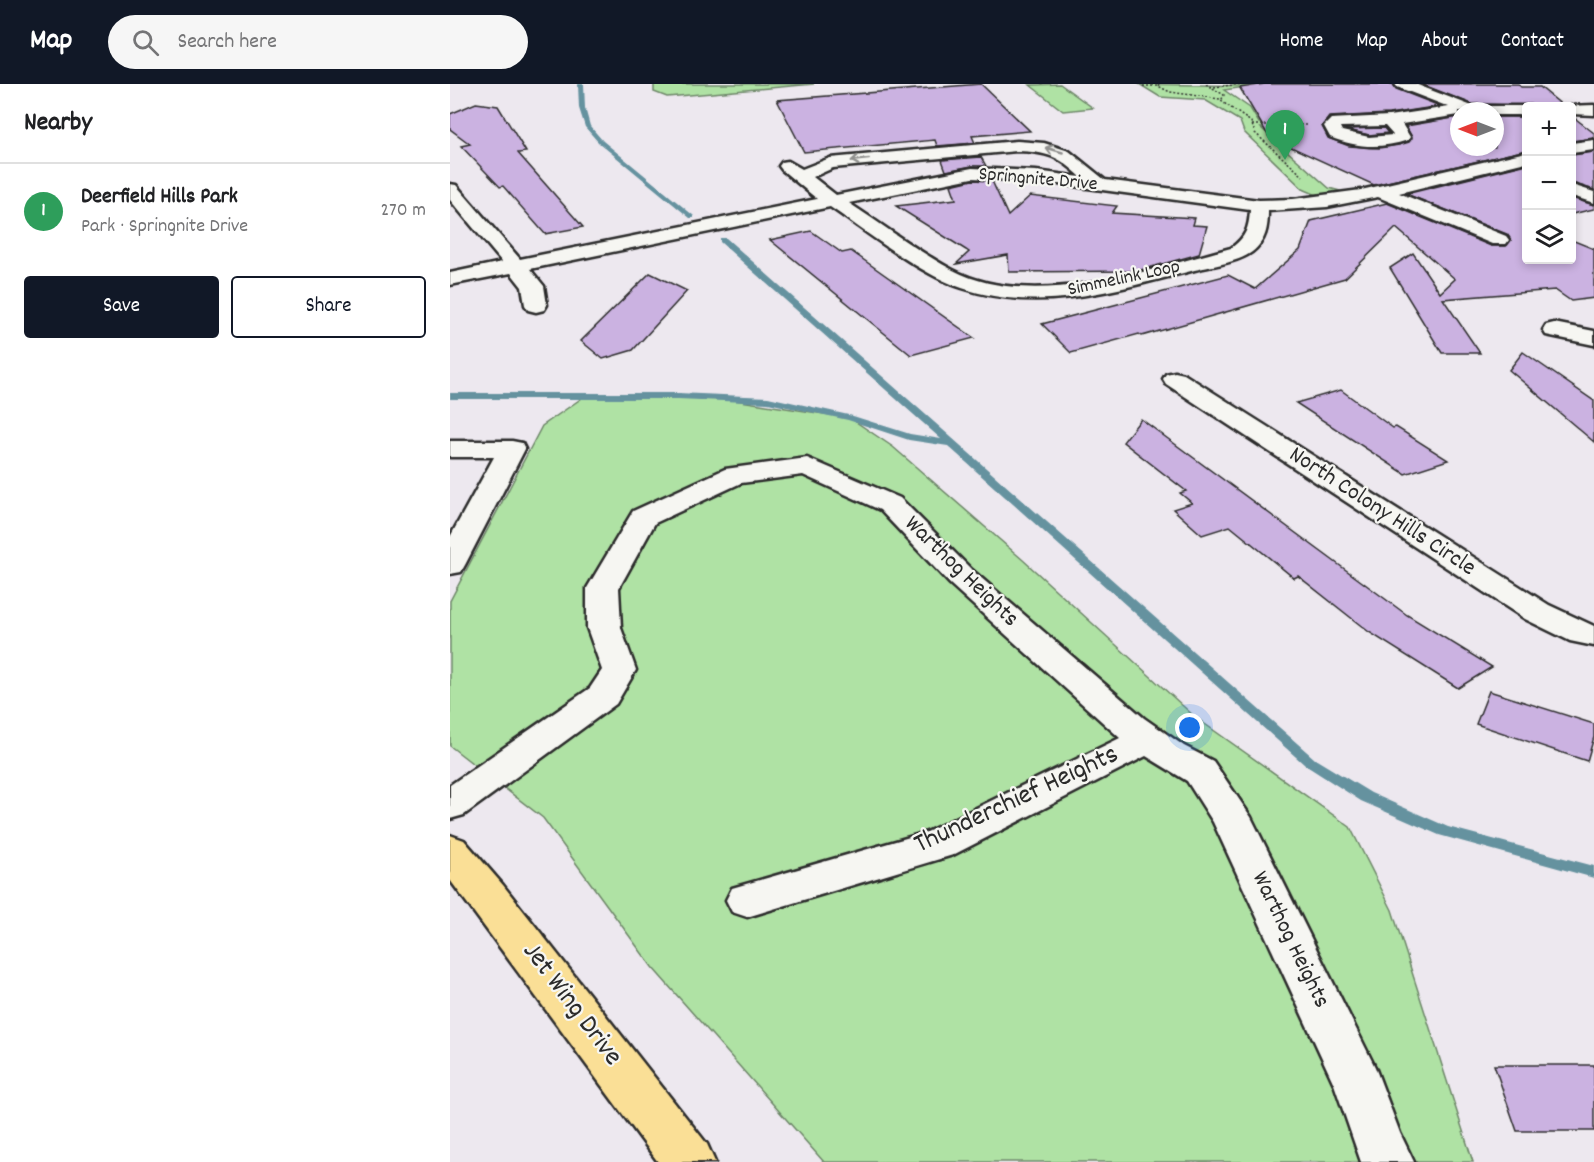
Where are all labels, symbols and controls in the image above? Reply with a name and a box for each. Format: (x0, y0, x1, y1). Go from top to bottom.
search box (108, 15, 528, 69)
text: Map (30, 22, 72, 62)
icon: search (129, 26, 162, 59)
text: Search here (177, 27, 277, 58)
text: Home (1279, 27, 1323, 57)
text: Map (1356, 27, 1388, 57)
text: About (1421, 27, 1468, 57)
text: Contact (1501, 27, 1564, 57)
north arrow (1450, 102, 1504, 156)
map controls (1522, 102, 1576, 264)
button: + (1522, 102, 1576, 156)
text: Nearby (24, 105, 92, 142)
pin: 1 (1266, 110, 1304, 160)
one-way arrow (1045, 144, 1064, 155)
one-way arrow (851, 155, 871, 166)
button: − (1522, 156, 1576, 210)
street label: Springnite Drive (977, 161, 1099, 199)
text: Deerfield Hills Park (81, 182, 238, 213)
text: 1 (41, 197, 46, 225)
text: 270 m (380, 197, 426, 225)
button: layers (1522, 210, 1576, 264)
text: Park · Springnite Drive (81, 213, 248, 241)
street label: Simmelink Loop (1065, 253, 1183, 305)
button: Save (24, 276, 219, 338)
button: Share (231, 276, 426, 338)
street label: North Colony Hills Circle (1282, 439, 1482, 585)
street label: Warthog Heights (896, 508, 1026, 636)
your location (1175, 713, 1204, 742)
street label: Thunderchief Heights (908, 736, 1126, 866)
street label: Warthog Heights (1242, 866, 1338, 1014)
street label: Jet Wing Drive (511, 935, 631, 1075)

